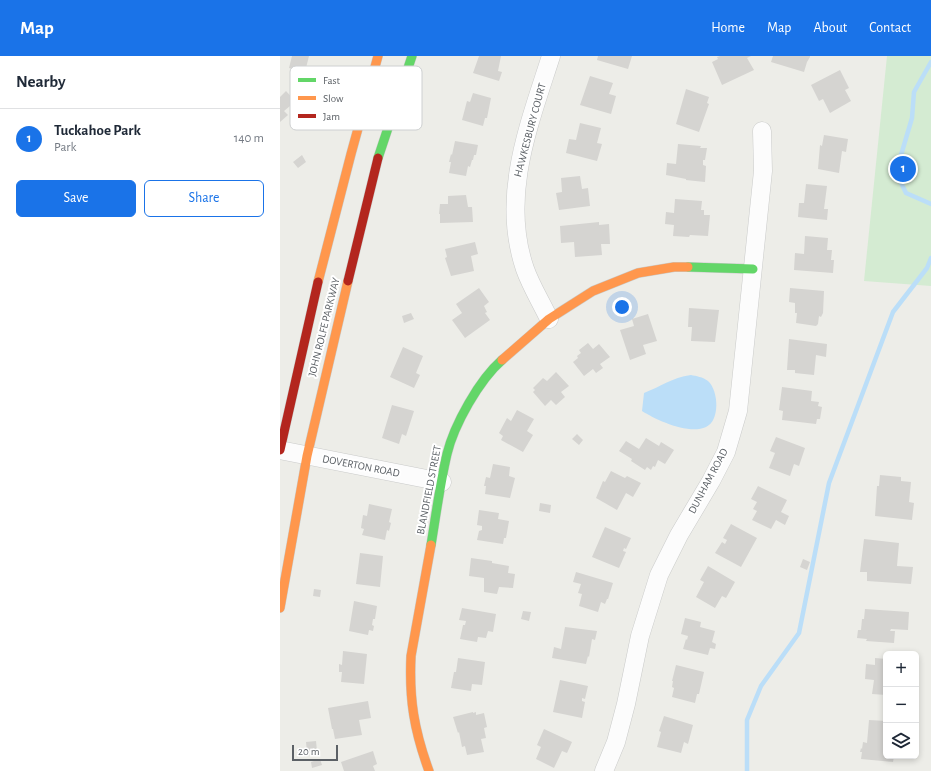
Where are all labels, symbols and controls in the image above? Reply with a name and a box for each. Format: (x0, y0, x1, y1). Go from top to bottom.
text: Map (20, 19, 54, 38)
text: Home (711, 21, 745, 35)
text: Map (767, 21, 791, 35)
text: About (813, 21, 847, 35)
text: Contact (869, 21, 911, 35)
legend (290, 66, 422, 130)
text: Nearby (16, 73, 66, 90)
text: Fast (323, 75, 341, 86)
street label: HAWKESBURY COURT (512, 81, 548, 178)
text: Slow (323, 93, 344, 104)
text: Jam (323, 111, 340, 122)
text: Tuckahoe Park (54, 123, 141, 138)
text: 1 (27, 132, 31, 145)
text: 140 m (234, 132, 264, 145)
text: Park (54, 141, 76, 154)
pin: 1 (890, 154, 916, 184)
button: Save (16, 180, 136, 217)
button: Share (144, 180, 264, 217)
street label: JOHN ROLFE PARKWAY (306, 276, 342, 378)
your location (612, 297, 632, 317)
street label: BLANDFIELD STREET (415, 444, 443, 535)
street label: DUNHAM ROAD (686, 447, 730, 515)
street label: DOVERTON ROAD (321, 453, 401, 479)
map controls (883, 651, 919, 759)
button: + (883, 651, 919, 687)
button: − (883, 687, 919, 723)
button: layers (883, 723, 919, 759)
scale bar (292, 743, 338, 762)
text: 20 m (298, 746, 319, 757)

